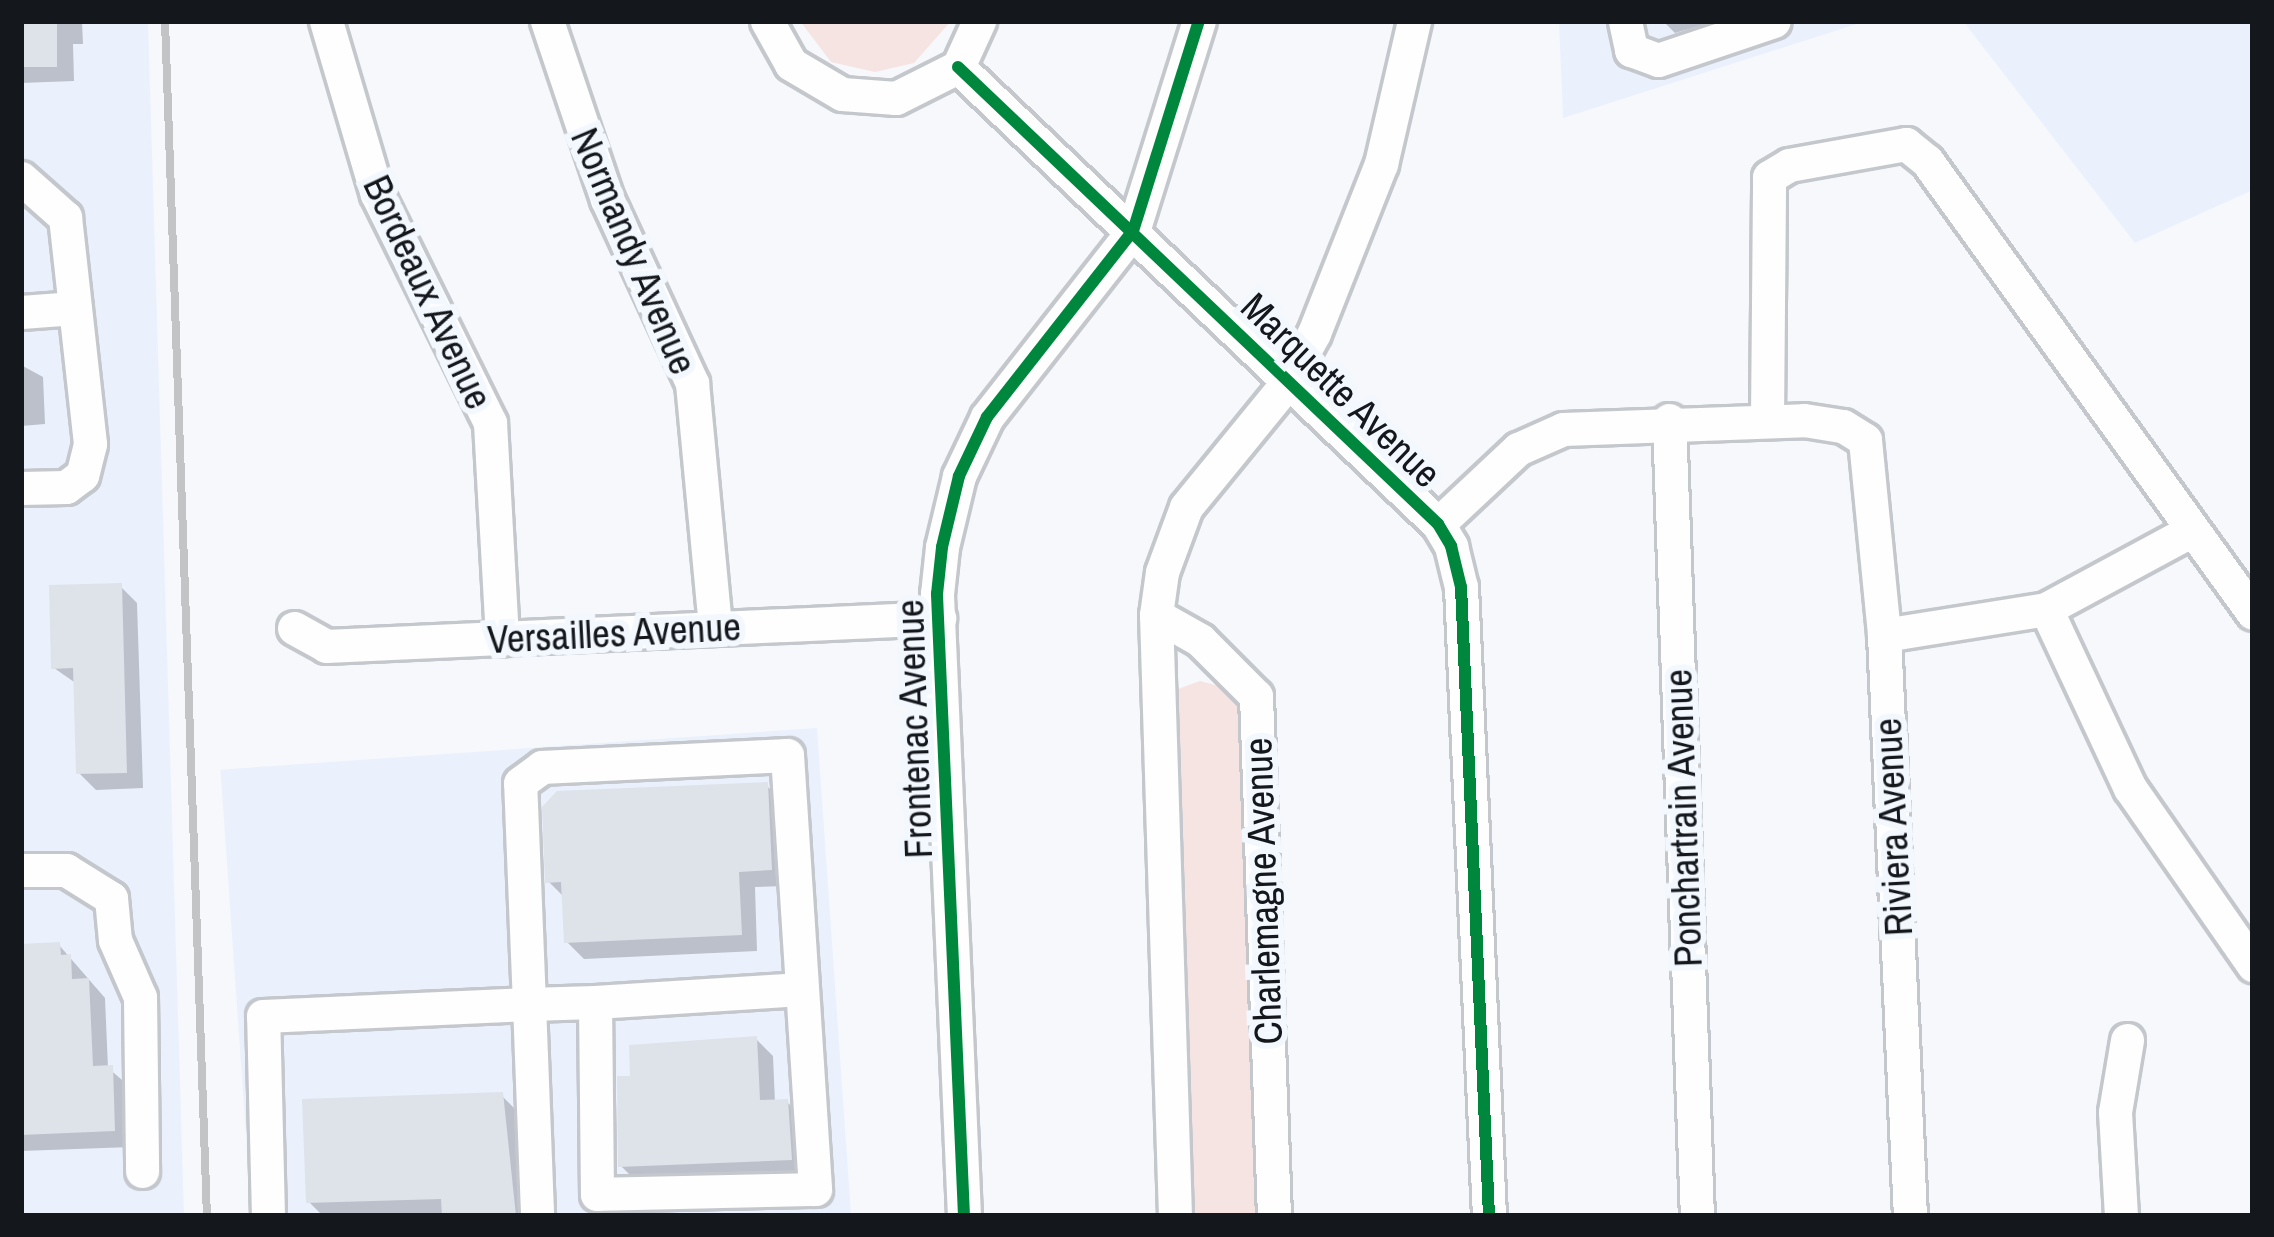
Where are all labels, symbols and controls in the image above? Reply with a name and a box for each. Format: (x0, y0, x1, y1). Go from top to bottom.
street label: Normandy Avenue (561, 120, 707, 382)
street label: Bordeaux Avenue (353, 167, 503, 417)
street label: Marquette Avenue (1231, 283, 1451, 497)
street label: Frontenac Avenue (886, 598, 942, 860)
street label: Versailles Avenue (485, 603, 743, 663)
street label: Ponchartrain Avenue (1654, 667, 1712, 969)
street label: Riviera Avenue (1864, 716, 1922, 938)
street label: Charlemagne Avenue (1234, 736, 1292, 1046)

